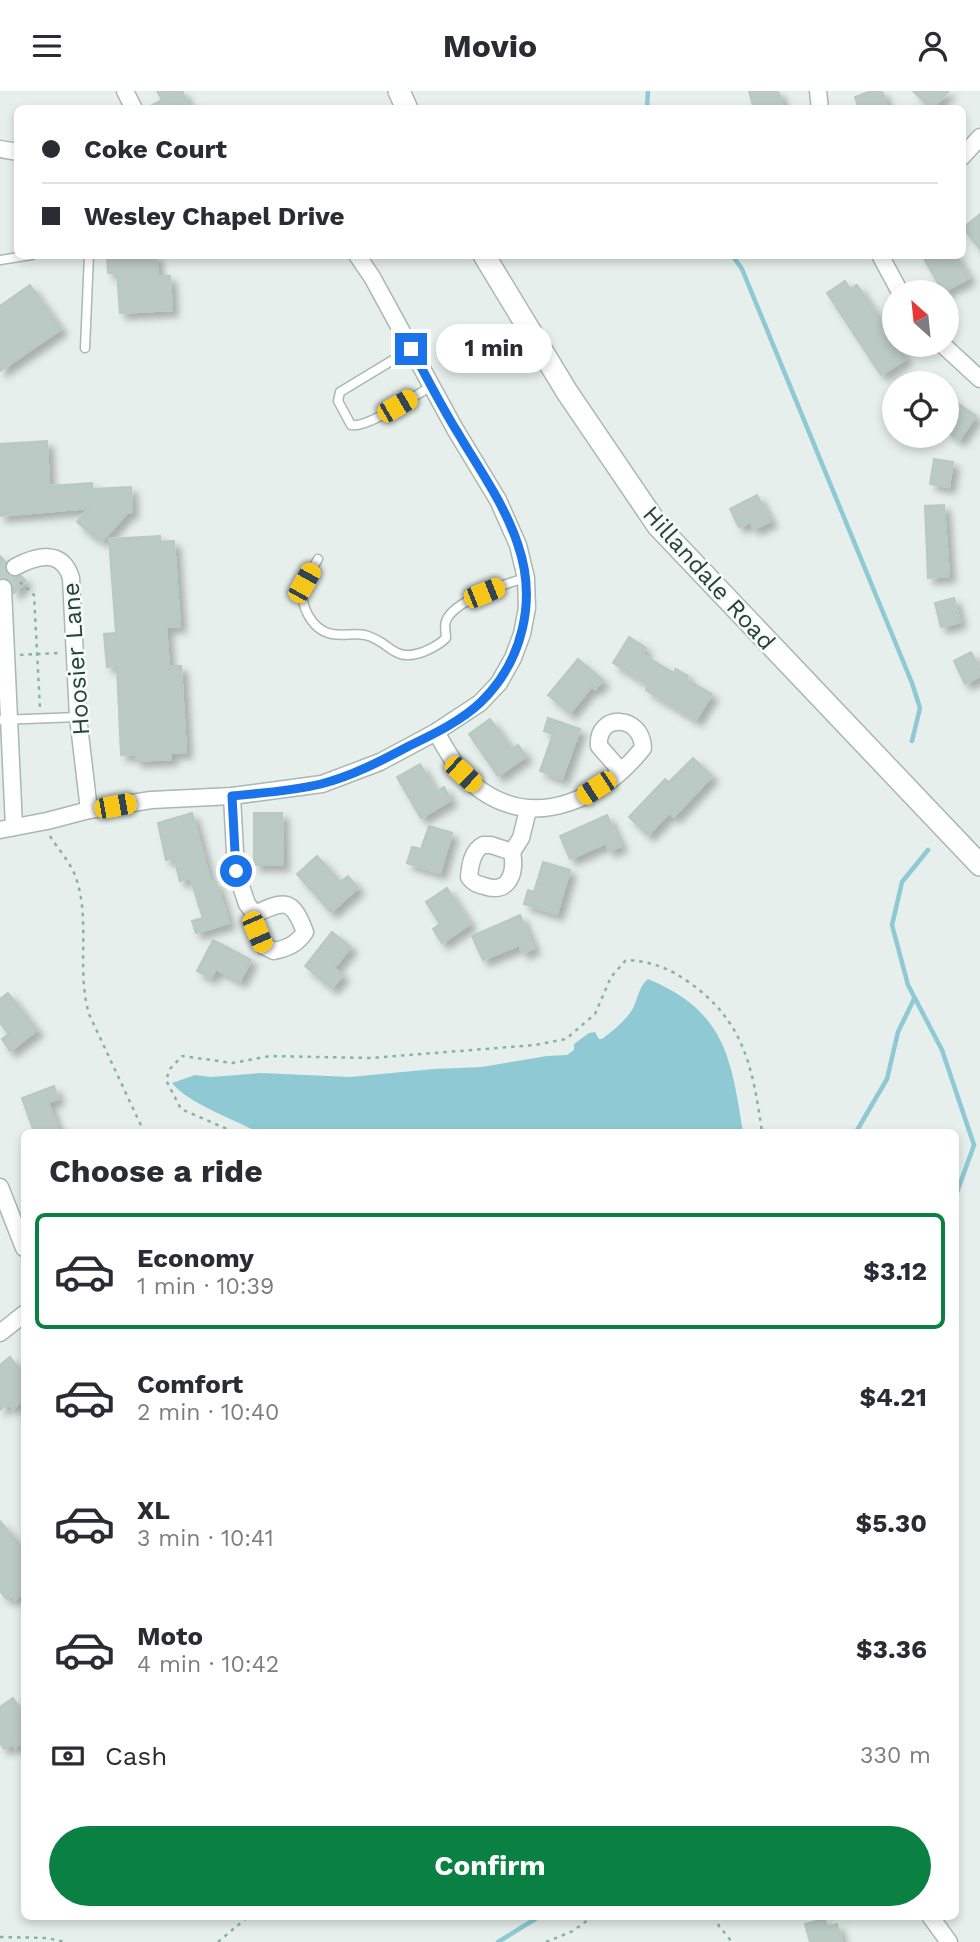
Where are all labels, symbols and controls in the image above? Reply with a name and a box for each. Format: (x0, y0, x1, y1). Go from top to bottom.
icon: menu (28, 27, 66, 65)
text: Movio (443, 27, 537, 65)
icon: person (914, 27, 952, 65)
text: Coke Court (84, 134, 227, 164)
text: Wesley Chapel Drive (84, 201, 345, 231)
north arrow (882, 280, 959, 357)
map controls (882, 280, 959, 448)
callout: 1 min (436, 324, 551, 373)
route end (395, 333, 427, 365)
text: 1 min (464, 335, 524, 362)
button: locate (882, 371, 959, 448)
car (374, 386, 421, 426)
street label: Hillandale Road (637, 500, 781, 656)
car (285, 560, 324, 606)
car (461, 575, 508, 611)
street label: Hoosier Lane (57, 582, 95, 736)
car (441, 752, 486, 796)
car (573, 768, 620, 808)
car (93, 792, 138, 820)
route start (220, 855, 252, 887)
car (240, 909, 275, 955)
text: Choose a ride (49, 1152, 263, 1190)
icon: car (53, 1240, 116, 1303)
text: Economy (137, 1243, 254, 1273)
text: $3.12 (863, 1256, 927, 1286)
text: 1 min · 10:39 (137, 1273, 274, 1300)
icon: car (53, 1366, 116, 1429)
text: Comfort (137, 1369, 243, 1399)
text: $4.21 (859, 1382, 927, 1412)
text: 2 min · 10:40 (137, 1399, 279, 1426)
icon: car (53, 1492, 116, 1555)
text: XL (137, 1495, 170, 1525)
text: $5.30 (855, 1508, 927, 1538)
text: 3 min · 10:41 (137, 1525, 274, 1552)
icon: car (53, 1618, 116, 1681)
text: Moto (137, 1621, 203, 1651)
text: $3.36 (856, 1634, 927, 1664)
text: 4 min · 10:42 (137, 1651, 279, 1678)
icon: cash (49, 1737, 87, 1775)
text: Cash (105, 1741, 167, 1771)
text: 330 m (860, 1742, 931, 1769)
button: Confirm (49, 1826, 931, 1906)

